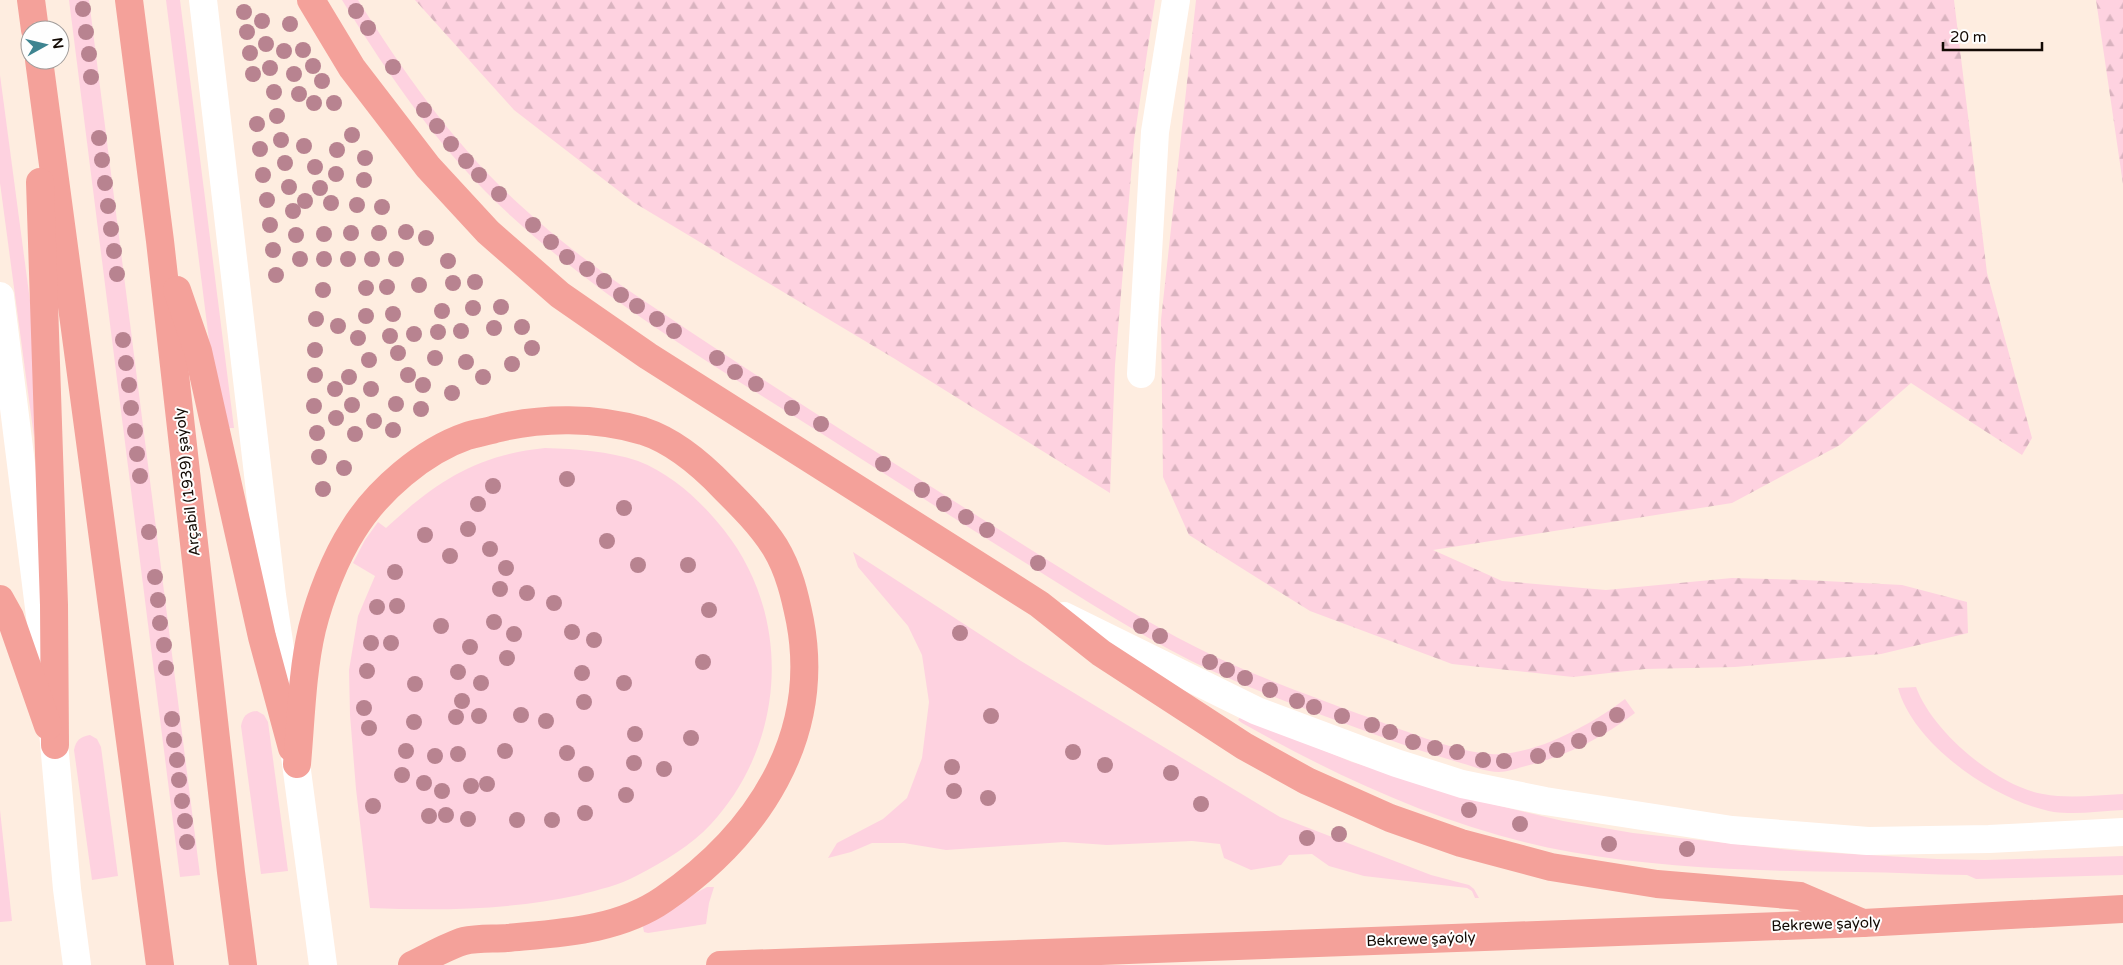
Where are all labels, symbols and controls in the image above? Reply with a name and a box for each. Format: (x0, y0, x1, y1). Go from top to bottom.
north arrow (20, 20, 70, 70)
scale bar (1943, 20, 2042, 52)
text: 20 m (1950, 28, 1987, 46)
text: N (48, 37, 67, 50)
street label: Arçabil (1939) şaýoly (170, 407, 204, 557)
street label: Bekrewe şaýoly (1771, 913, 1881, 935)
street label: Bekrewe şaýoly (1366, 928, 1476, 950)

